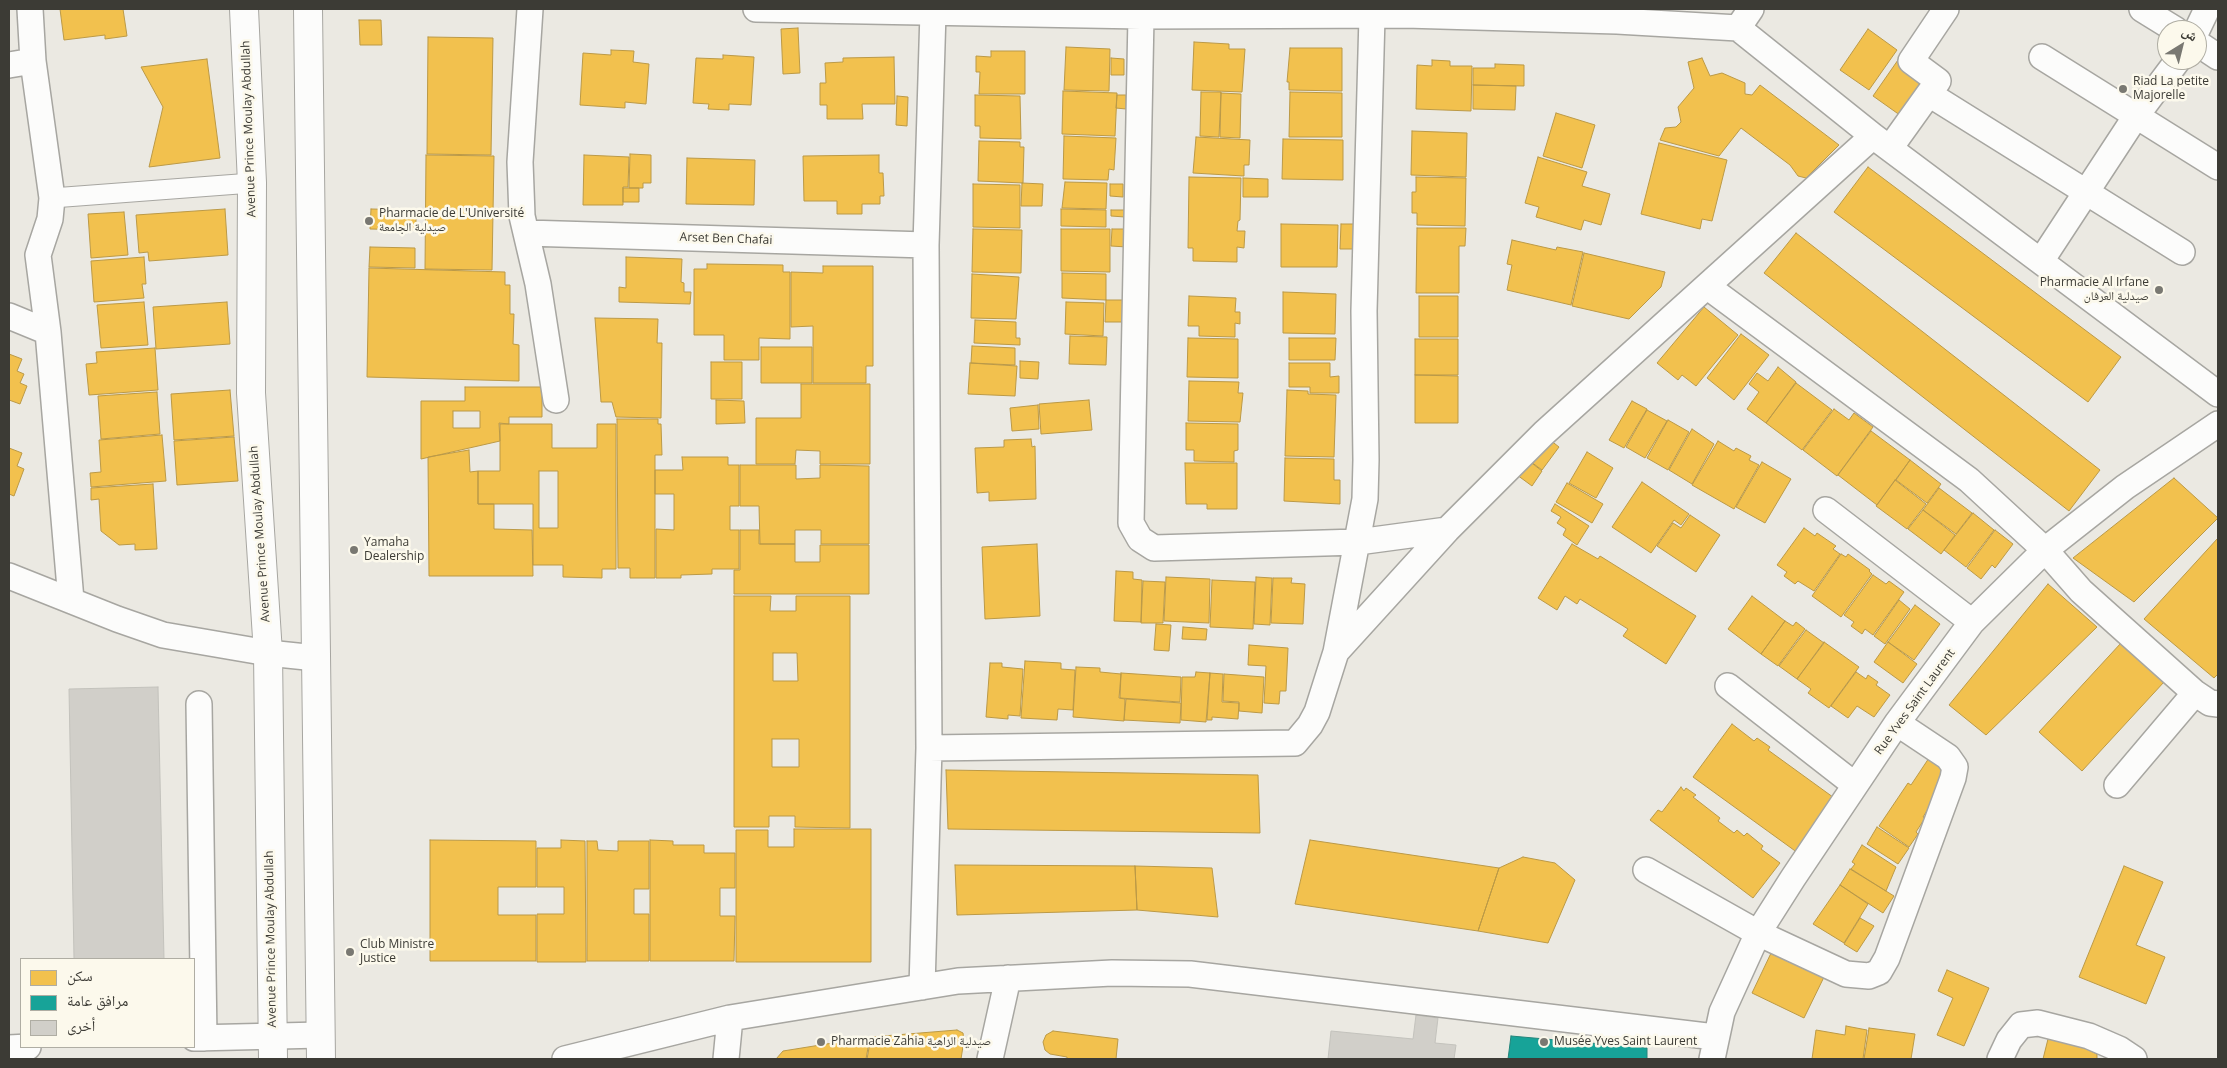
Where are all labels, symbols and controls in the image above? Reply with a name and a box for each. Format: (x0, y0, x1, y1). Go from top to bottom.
north arrow (2157, 20, 2207, 70)
text: ش (2179, 21, 2202, 45)
street label: Avenue Prince Moulay Abdullah (239, 40, 259, 218)
place label: Riad La petite Majorelle (2133, 75, 2209, 103)
marker: Riad La petite Majorelle (2117, 83, 2129, 95)
place label: Pharmacie de L'Université صيدلية الجامعة (379, 207, 524, 235)
marker: Pharmacie de L'Université صيدلية الجامعة (363, 215, 375, 227)
street label: Arset Ben Chafai (679, 230, 773, 248)
place label: Pharmacie Al Irfane صيدلية العرفان (2040, 276, 2149, 304)
marker: Pharmacie Al Irfane صيدلية العرفان (2153, 284, 2165, 296)
street label: Avenue Prince Moulay Abdullah (247, 445, 273, 623)
place label: Yamaha Dealership (364, 536, 424, 564)
marker: Yamaha Dealership (348, 544, 360, 556)
street label: Rue Yves Saint Laurent (1872, 646, 1958, 758)
street label: Avenue Prince Moulay Abdullah (262, 850, 280, 1028)
place label: Club Ministre Justice (360, 938, 434, 966)
marker: Club Ministre Justice (344, 946, 356, 958)
legend (20, 958, 195, 1048)
text: سكن (67, 965, 93, 985)
text: مرافق عامة (67, 990, 128, 1010)
text: أخرى (67, 1015, 95, 1035)
place label: Pharmacie Zahia صيدلية الزاهية (831, 1035, 991, 1049)
place label: Musée Yves Saint Laurent (1554, 1035, 1697, 1049)
marker: Pharmacie Zahia صيدلية الزاهية (815, 1036, 827, 1048)
marker: Musée Yves Saint Laurent (1538, 1036, 1550, 1048)

